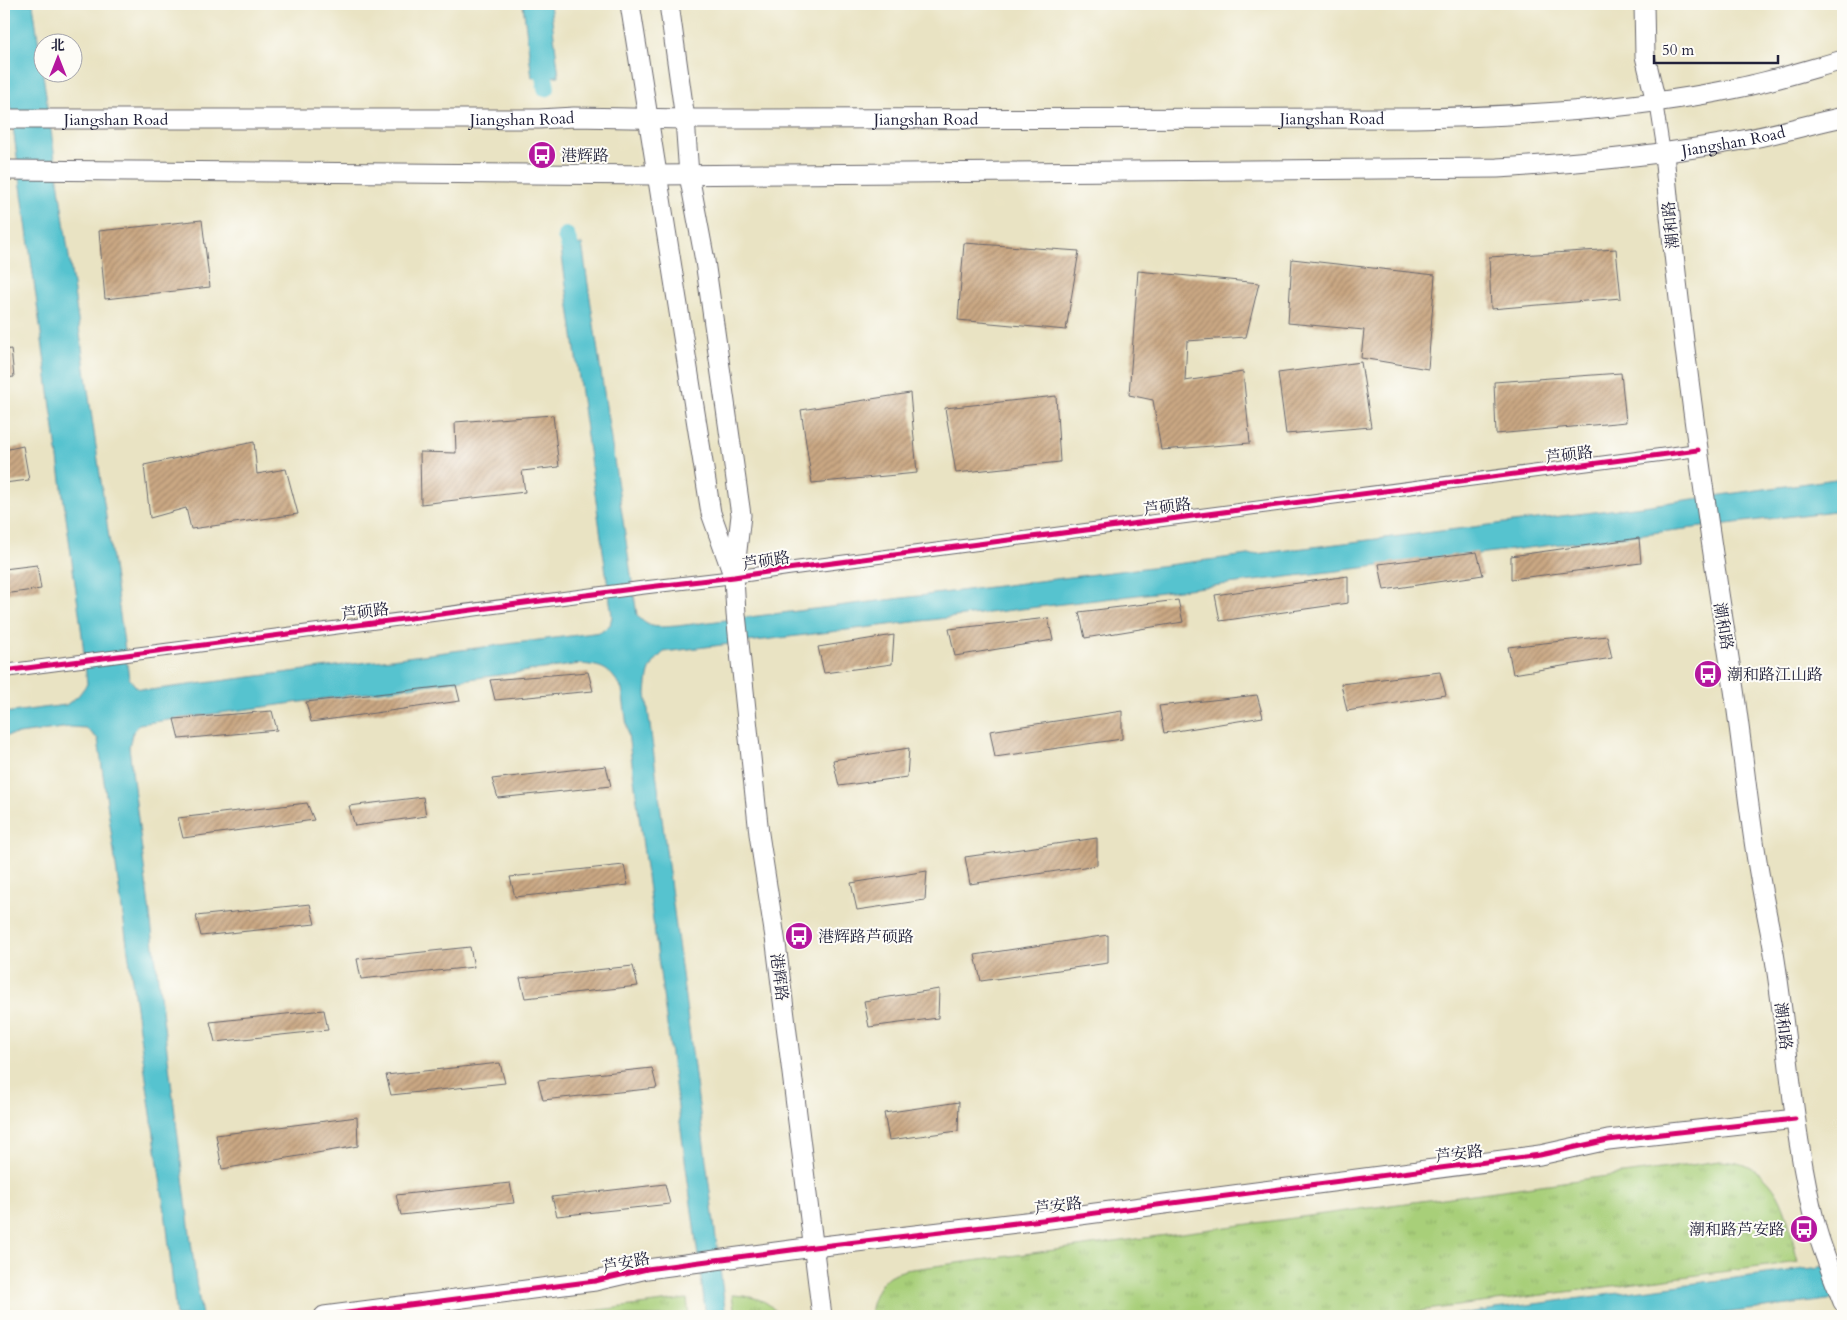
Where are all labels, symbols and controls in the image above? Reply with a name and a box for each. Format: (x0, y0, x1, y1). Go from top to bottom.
north arrow (32, 32, 82, 82)
scale bar (1654, 32, 1778, 64)
text: 北 (51, 36, 65, 55)
text: 50 m (1662, 40, 1694, 60)
street label: Jiangshan Road (468, 107, 575, 131)
street label: Jiangshan Road (1278, 108, 1385, 130)
street label: Jiangshan Road (62, 109, 169, 131)
street label: Jiangshan Road (872, 109, 979, 131)
street label: Jiangshan Road (1678, 121, 1788, 162)
bus stop icon: 港辉路 (527, 140, 557, 170)
place label: 港辉路 (561, 145, 609, 167)
street label: 潮和路 (1658, 200, 1684, 250)
street label: 芦硕路 (1544, 441, 1594, 469)
street label: 芦硕路 (1142, 493, 1192, 521)
street label: 芦硕路 (741, 546, 792, 576)
street label: 芦硕路 (340, 598, 390, 626)
street label: 潮和路 (1708, 601, 1738, 652)
bus stop icon: 潮和路江山路 (1693, 659, 1723, 689)
place label: 潮和路江山路 (1727, 664, 1823, 686)
bus stop icon: 港辉路芦硕路 (784, 921, 814, 951)
place label: 港辉路芦硕路 (818, 926, 914, 948)
street label: 港辉路 (765, 952, 793, 1002)
street label: 潮和路 (1769, 1001, 1797, 1051)
street label: 芦安路 (1434, 1140, 1484, 1168)
street label: 芦安路 (1033, 1192, 1083, 1220)
bus stop icon: 潮和路芦安路 (1789, 1214, 1819, 1244)
place label: 潮和路芦安路 (1689, 1219, 1785, 1241)
street label: 芦安路 (601, 1248, 652, 1278)

